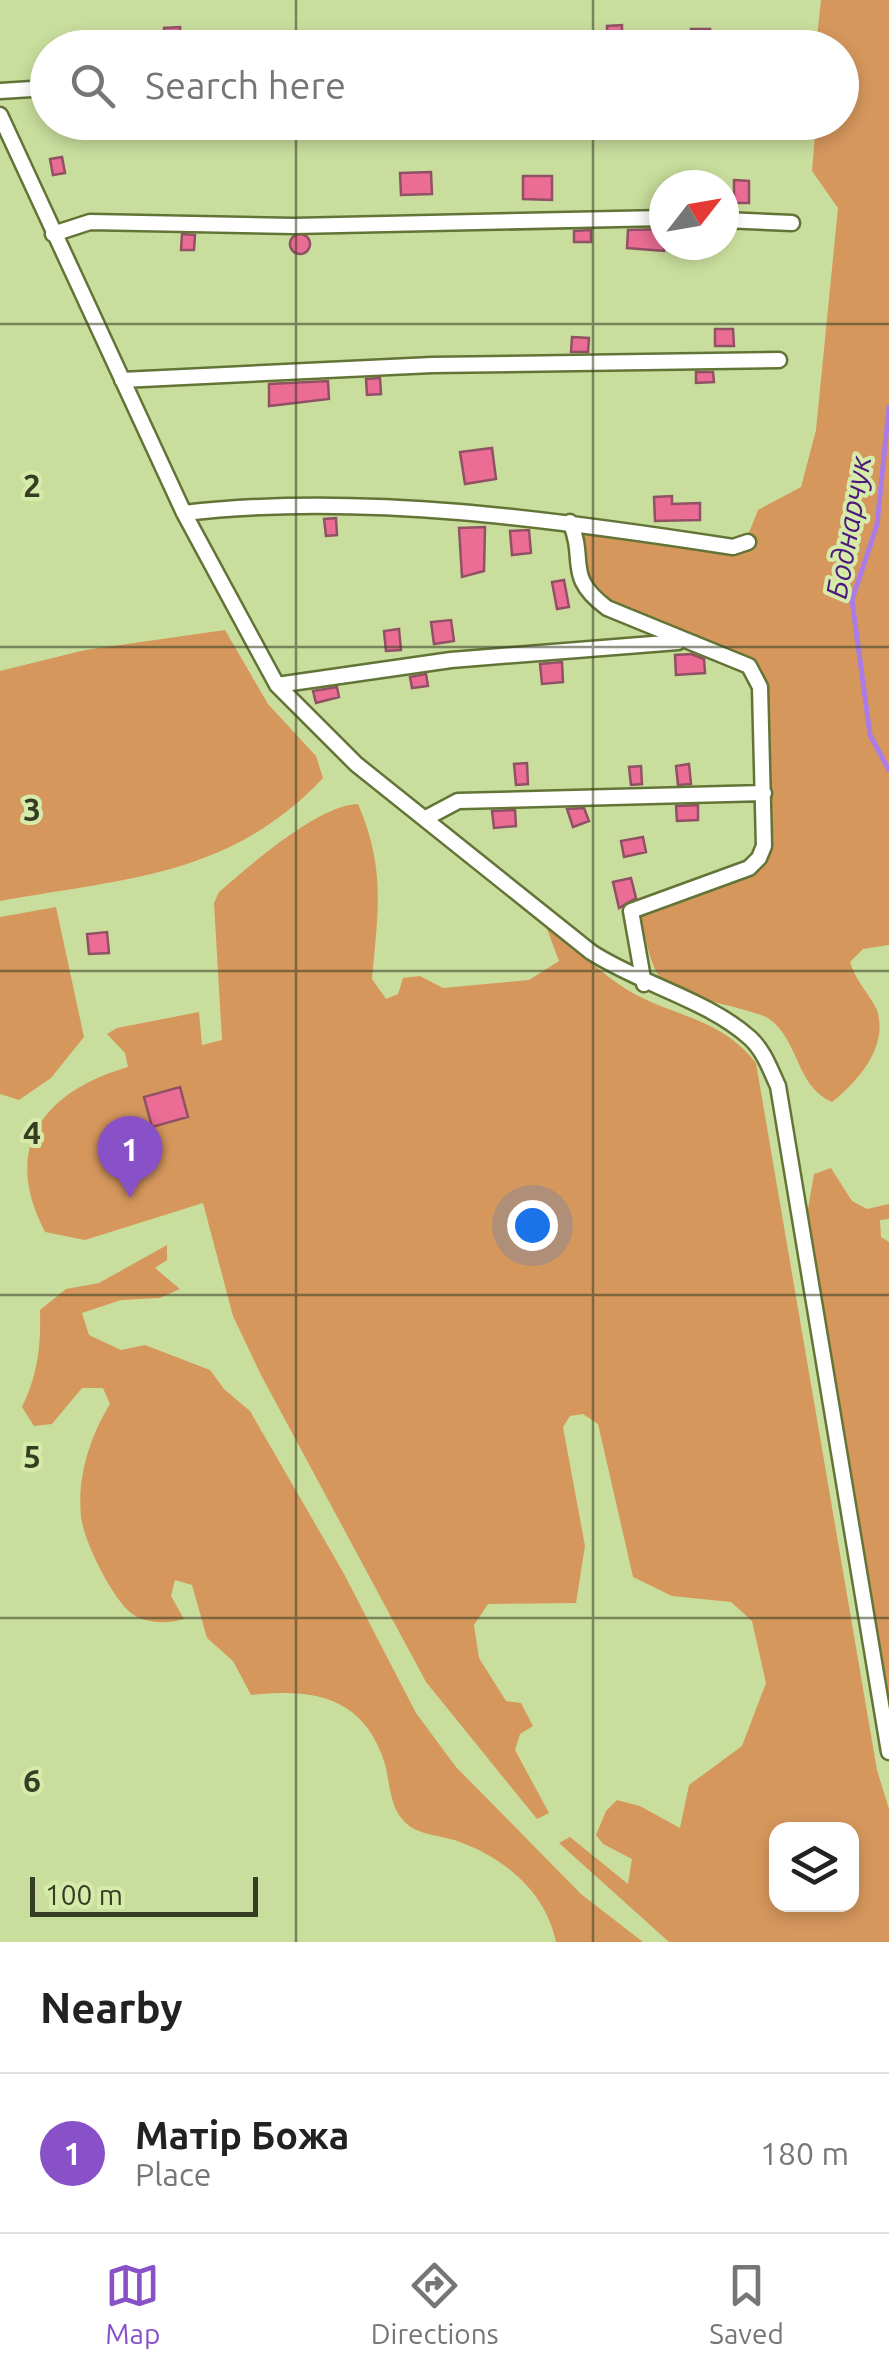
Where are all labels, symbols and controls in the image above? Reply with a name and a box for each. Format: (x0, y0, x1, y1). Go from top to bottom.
search box (30, 30, 859, 140)
icon: search (65, 58, 120, 113)
text: Search here (145, 64, 346, 106)
north arrow (649, 170, 739, 260)
water label: Боднарчук (819, 453, 877, 601)
text: 2 (23, 467, 41, 503)
text: 3 (23, 791, 41, 827)
text: 4 (23, 1114, 41, 1150)
pin: 1 (98, 1116, 162, 1198)
your location (507, 1200, 558, 1251)
text: 5 (23, 1438, 41, 1474)
text: 6 (23, 1762, 41, 1798)
map controls (769, 1822, 859, 1912)
button: layers (769, 1822, 859, 1912)
scale bar (30, 1872, 258, 1916)
text: 100 m (45, 1879, 123, 1910)
text: Nearby (40, 1984, 183, 2031)
text: Матір Божа (135, 2114, 349, 2156)
text: 1 (63, 2135, 82, 2171)
text: 180 m (760, 2135, 849, 2171)
text: Place (135, 2156, 211, 2192)
tab: Map (105, 2258, 160, 2349)
tab: Directions (371, 2258, 499, 2349)
tab: Saved (709, 2258, 784, 2349)

